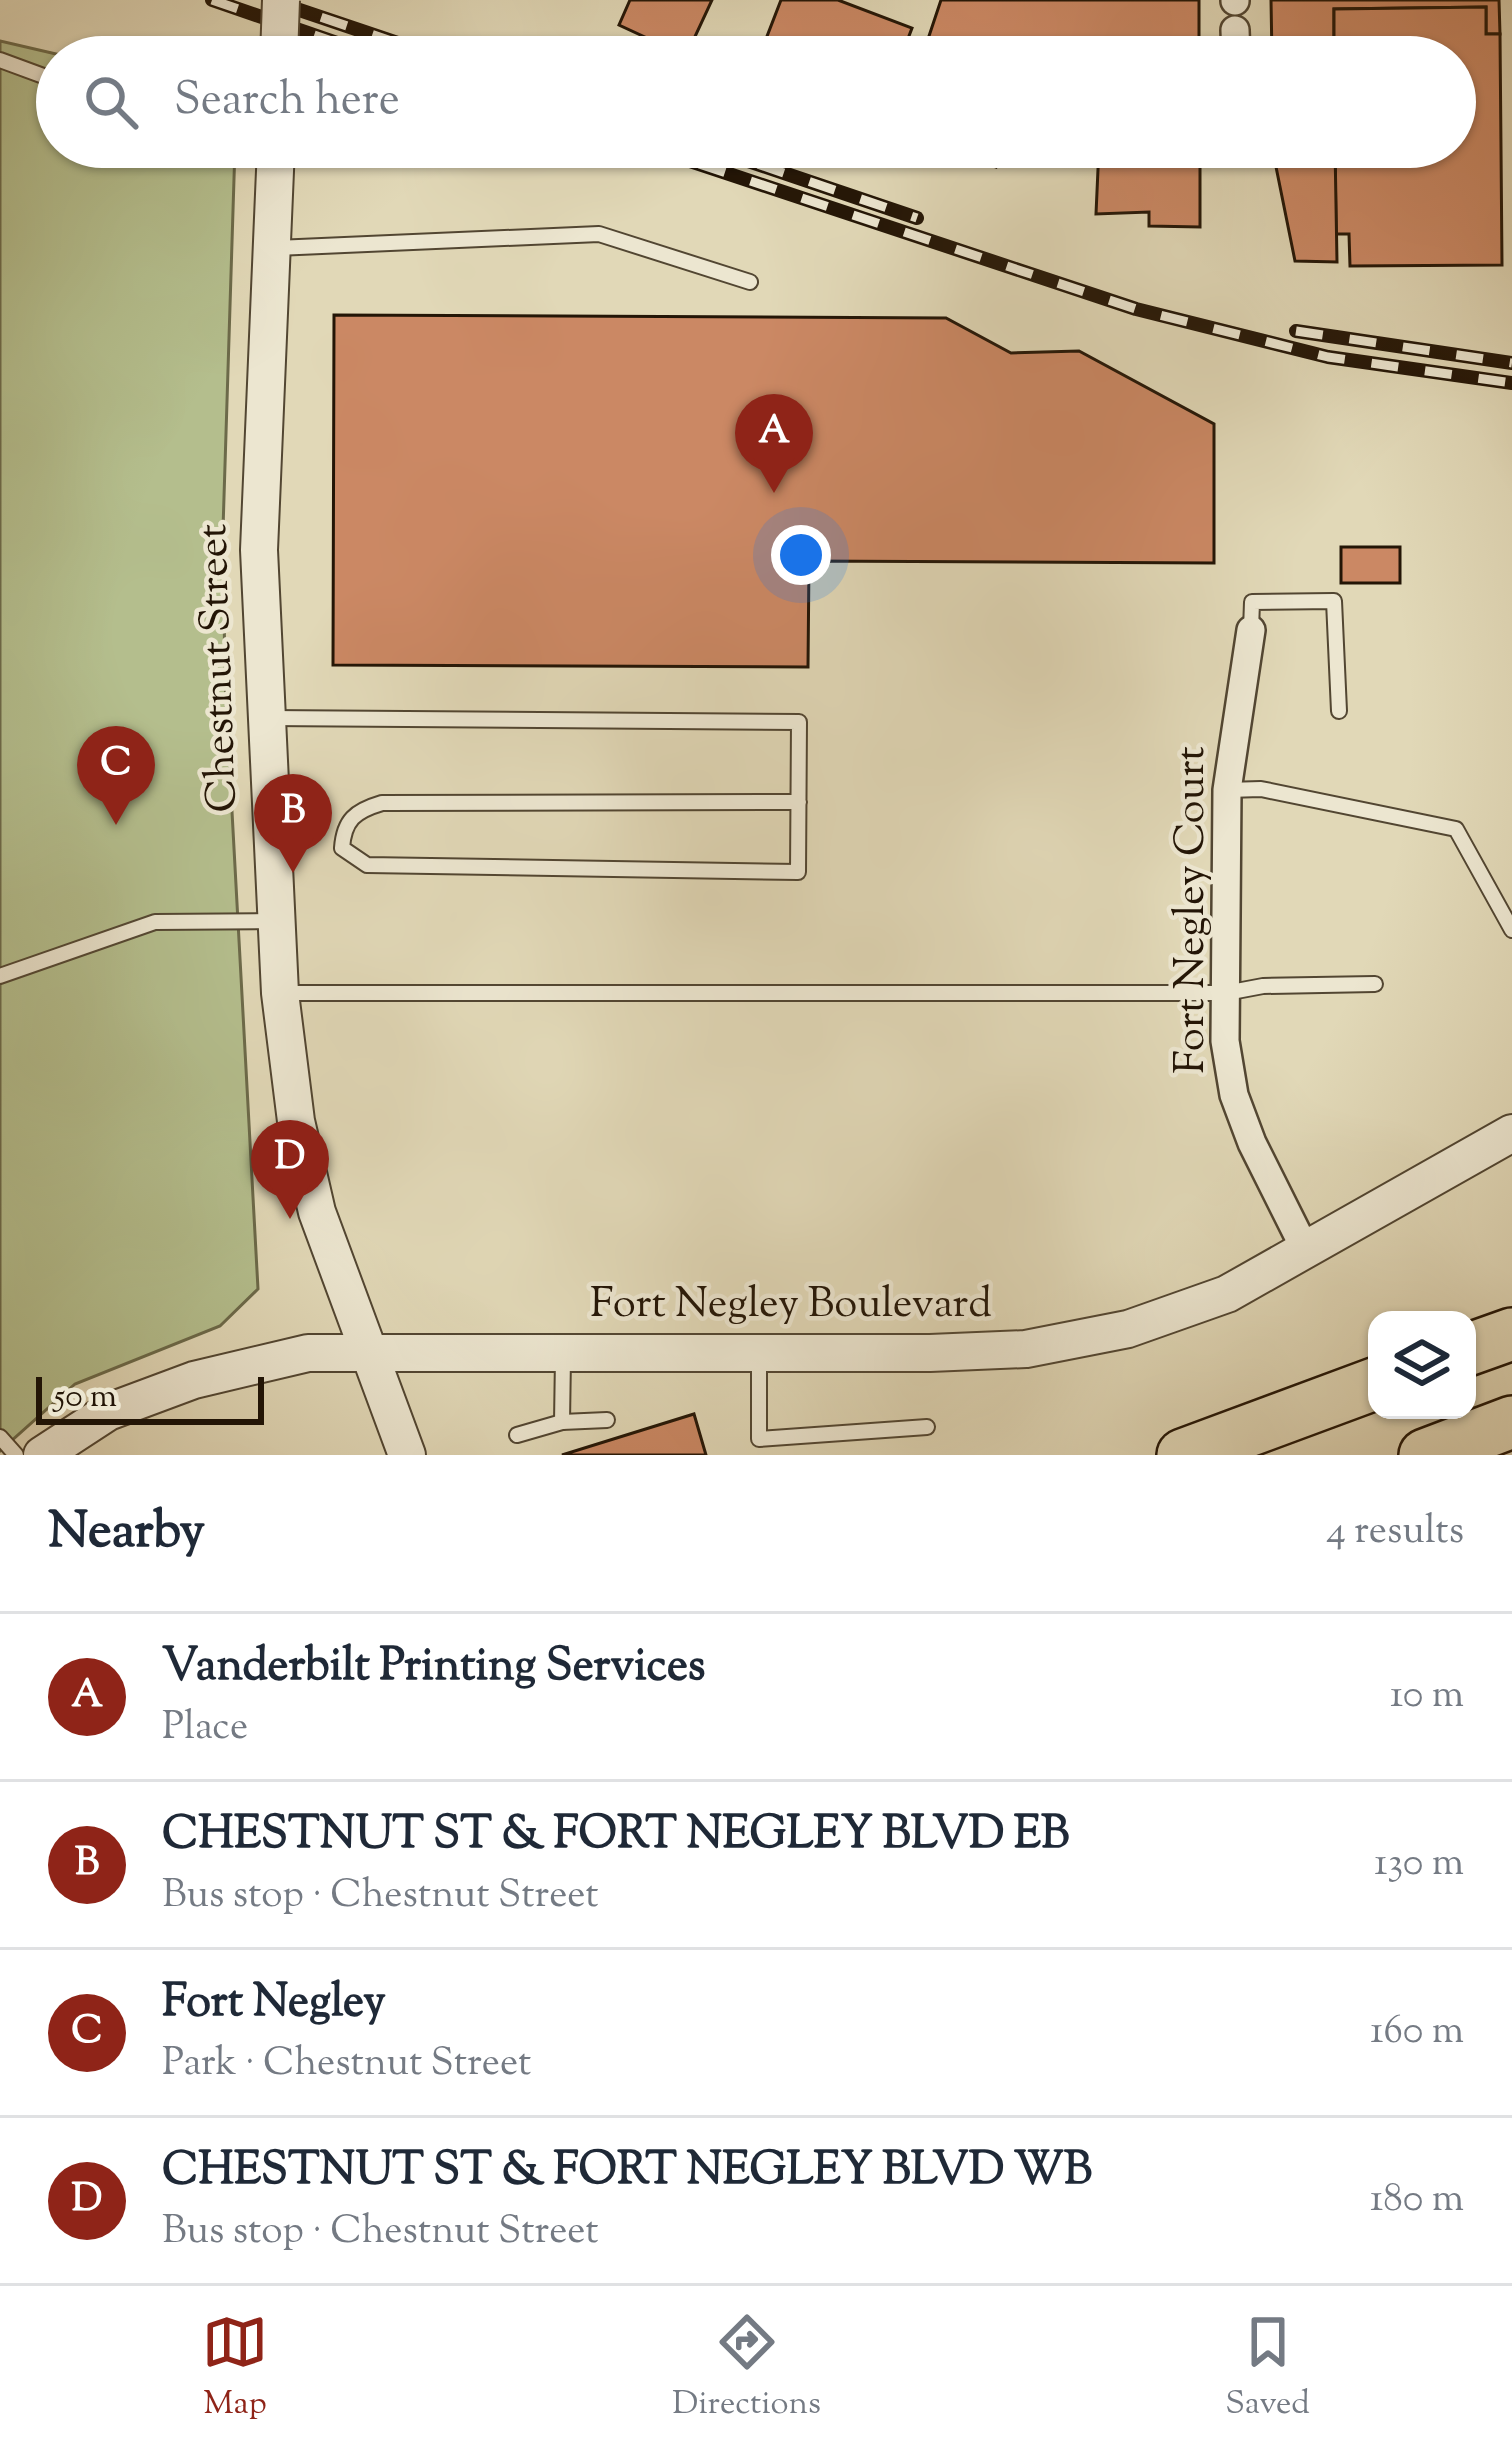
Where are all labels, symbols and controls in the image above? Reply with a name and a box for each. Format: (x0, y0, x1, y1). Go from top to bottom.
search box (36, 36, 1476, 168)
icon: search (78, 69, 144, 135)
text: Search here (174, 70, 400, 135)
pin: A (735, 394, 813, 493)
street label: Chestnut Street (185, 523, 255, 813)
your location (771, 525, 831, 585)
pin: C (77, 726, 155, 825)
street label: Fort Negley Court (1163, 746, 1223, 1074)
pin: B (254, 774, 332, 873)
pin: D (251, 1120, 329, 1219)
street label: Fort Negley Boulevard (590, 1276, 992, 1336)
map controls (1368, 1311, 1476, 1419)
button: layers (1368, 1311, 1476, 1419)
scale bar (36, 1371, 264, 1424)
text: 50 m (54, 1374, 117, 1422)
text: Nearby (48, 1497, 205, 1570)
text: 4 results (1326, 1505, 1464, 1561)
text: Vanderbilt Printing Services (162, 1636, 706, 1701)
text: A (71, 1669, 103, 1725)
text: 10 m (1390, 1669, 1464, 1725)
text: Place (162, 1701, 248, 1757)
text: CHESTNUT ST & FORT NEGLEY BLVD EB (162, 1804, 1069, 1869)
text: B (75, 1837, 99, 1893)
text: 130 m (1374, 1837, 1464, 1893)
text: Bus stop · Chestnut Street (162, 1869, 599, 1925)
text: Fort Negley (162, 1972, 386, 2037)
text: C (71, 2005, 103, 2061)
text: 160 m (1370, 2005, 1464, 2061)
text: Park · Chestnut Street (162, 2037, 531, 2093)
text: CHESTNUT ST & FORT NEGLEY BLVD WB (162, 2140, 1092, 2205)
text: D (72, 2173, 102, 2229)
text: 180 m (1370, 2173, 1464, 2229)
text: Bus stop · Chestnut Street (162, 2205, 599, 2261)
tab: Map (202, 2309, 268, 2429)
tab: Directions (672, 2309, 821, 2429)
tab: Saved (1225, 2309, 1310, 2429)

